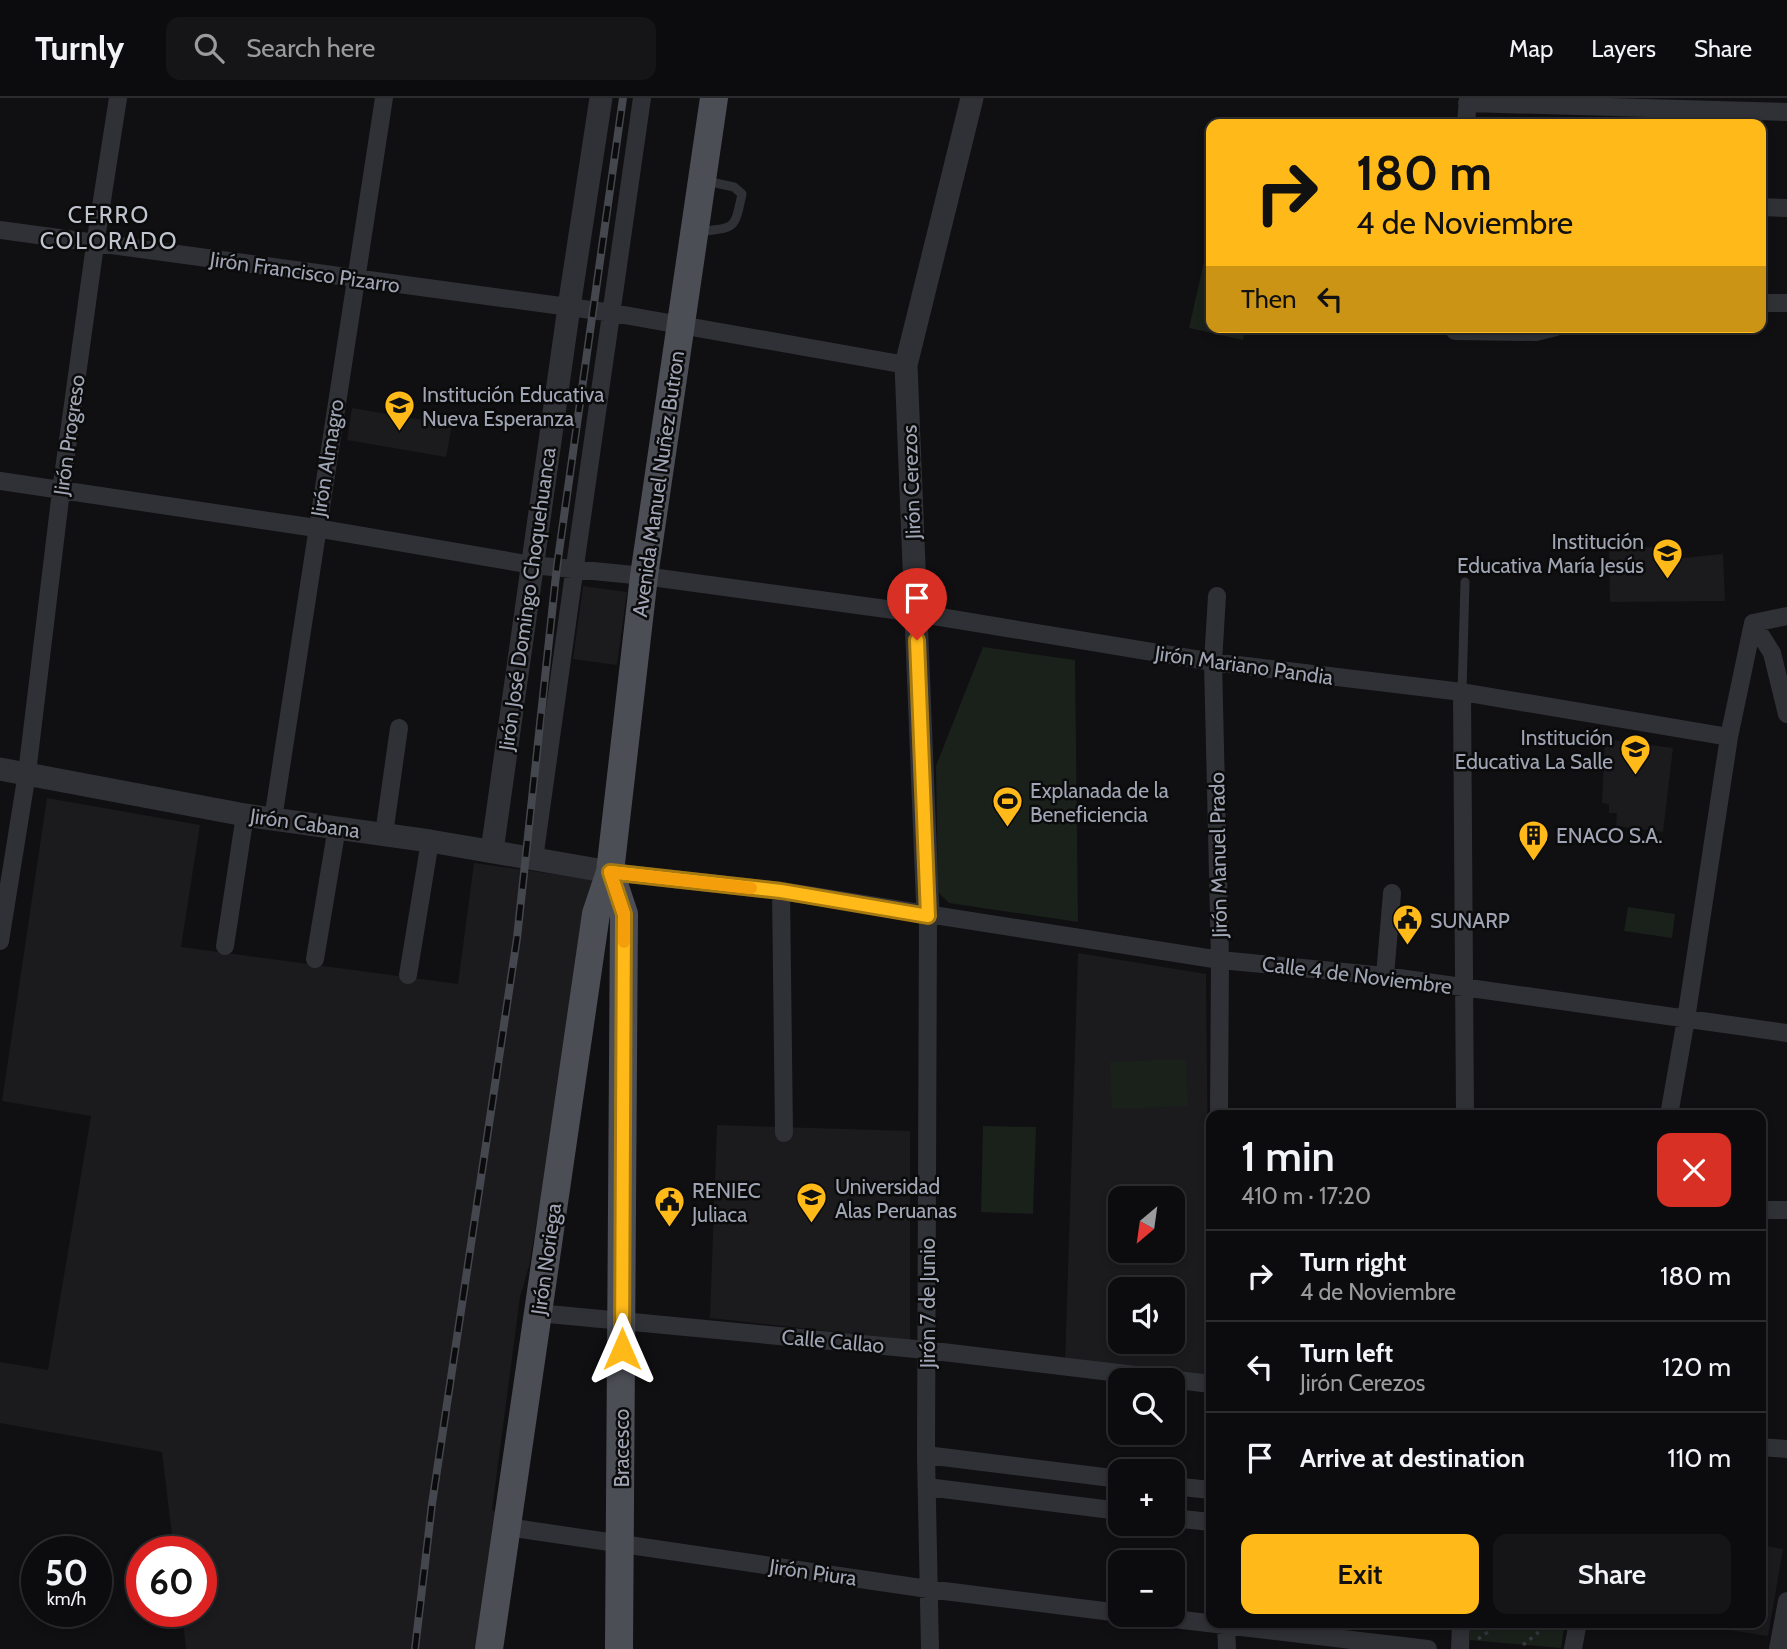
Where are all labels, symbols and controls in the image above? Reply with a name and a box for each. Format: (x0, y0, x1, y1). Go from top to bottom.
search box (166, 17, 656, 80)
text: Turnly (35, 28, 124, 68)
icon: search (190, 29, 228, 67)
text: Search here (246, 32, 375, 64)
text: Map (1509, 34, 1553, 63)
text: Layers (1591, 34, 1656, 63)
text: Share (1694, 34, 1752, 63)
text: 180 m (1356, 143, 1492, 202)
icon: right (1241, 147, 1332, 238)
district label: CERRO COLORADO (40, 201, 178, 255)
text: 4 de Noviembre (1356, 203, 1573, 242)
street label: Jirón Francisco Pizarro (207, 246, 402, 298)
icon: left (1311, 280, 1349, 318)
text: Then (1241, 283, 1297, 315)
street label: Avenida Manuel Nuñez Butron (627, 349, 689, 619)
street label: Jirón Progreso (48, 373, 90, 498)
place label: Institución Educativa Nueva Esperanza (422, 382, 604, 431)
school or university icon: Institución Educativa Nueva Esperanza (382, 389, 416, 433)
street label: Jirón Almagro (305, 397, 349, 520)
street label: Jirón Cerezos (897, 424, 926, 541)
street label: Jirón José Domingo Choquehuanca (493, 446, 561, 753)
place label: Institución Educativa María Jesús (1457, 529, 1644, 578)
school or university icon: Institución Educativa María Jesús (1650, 536, 1684, 580)
pin (887, 568, 947, 640)
icon: arrive (898, 579, 936, 617)
street label: Jirón Mariano Pandia (1152, 640, 1335, 690)
place label: Institución Educativa La Salle (1455, 725, 1613, 774)
school or university icon: Institución Educativa La Salle (1619, 732, 1653, 776)
street label: Jirón Manuel Prado (1204, 772, 1232, 939)
place label: Explanada de la Beneficiencia (1030, 778, 1169, 827)
sports icon: Explanada de la Beneficiencia (990, 785, 1024, 829)
street label: Jirón Cabana (248, 803, 361, 843)
building icon: ENACO S.A. (1516, 818, 1550, 862)
place label: ENACO S.A. (1556, 823, 1663, 848)
public building icon: SUNARP (1390, 903, 1424, 947)
place label: SUNARP (1430, 908, 1510, 933)
street label: Calle 4 de Noviembre (1261, 951, 1453, 999)
text: 1 min (1241, 1130, 1335, 1182)
button: close (1657, 1133, 1731, 1207)
place label: Universidad Alas Peruanas (835, 1174, 957, 1223)
place label: RENIEC Juliaca (691, 1178, 761, 1227)
school or university icon: Universidad Alas Peruanas (795, 1181, 829, 1225)
text: 410 m · 17:20 (1241, 1182, 1371, 1210)
public building icon: RENIEC Juliaca (652, 1185, 686, 1229)
north arrow (1108, 1186, 1185, 1264)
map controls (1108, 1186, 1185, 1627)
street label: Jirón Noriega (526, 1202, 566, 1317)
street label: Jirón 7 de Junio (915, 1238, 940, 1369)
text: Turn right (1300, 1246, 1406, 1278)
icon: right (1241, 1257, 1279, 1295)
text: 180 m (1660, 1260, 1731, 1292)
button: sound (1108, 1277, 1185, 1354)
text: 4 de Noviembre (1300, 1278, 1456, 1306)
position arrow (585, 1312, 659, 1386)
street label: Calle Callao (781, 1324, 885, 1358)
text: Turn left (1300, 1337, 1393, 1369)
icon: left (1241, 1348, 1279, 1386)
text: 120 m (1662, 1351, 1731, 1383)
button: search (1108, 1368, 1185, 1445)
text: Jirón Cerezos (1300, 1369, 1425, 1397)
street label: Bracesco (609, 1409, 634, 1487)
icon: arrive (1241, 1439, 1279, 1477)
text: Arrive at destination (1300, 1442, 1525, 1474)
text: 110 m (1667, 1442, 1731, 1474)
button: + (1108, 1459, 1185, 1536)
button: Exit (1241, 1534, 1479, 1614)
button: Share (1493, 1534, 1731, 1614)
speed limit sign: 60 (126, 1536, 217, 1627)
button: − (1108, 1550, 1185, 1627)
text: 50 (45, 1551, 88, 1594)
street label: Jirón Piura (767, 1553, 858, 1590)
text: km/h (47, 1588, 86, 1610)

